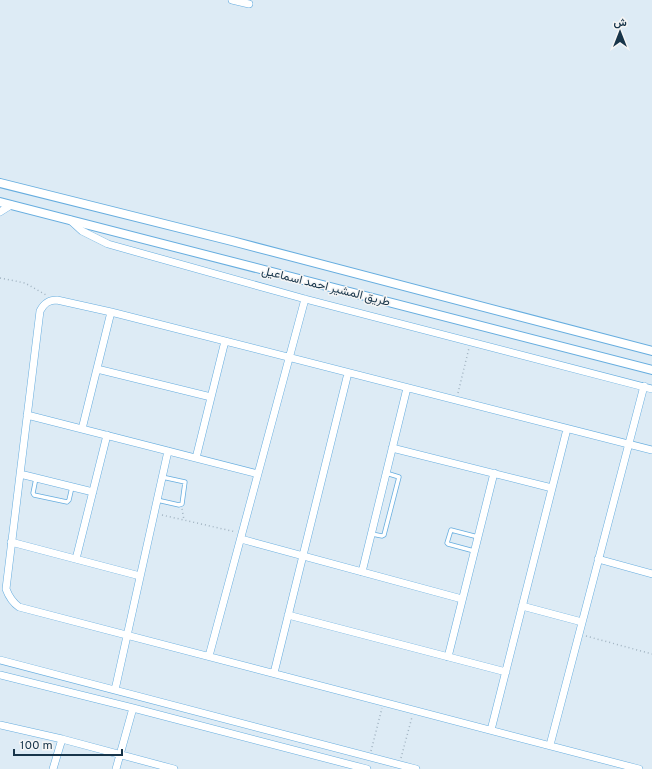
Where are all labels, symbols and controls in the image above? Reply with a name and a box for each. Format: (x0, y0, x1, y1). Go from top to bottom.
north arrow (600, 12, 640, 52)
text: ش (613, 16, 627, 30)
street label: طريق المشير احمد اسماعيل (260, 263, 392, 311)
scale bar (14, 731, 122, 757)
text: 100 m (20, 738, 53, 754)

